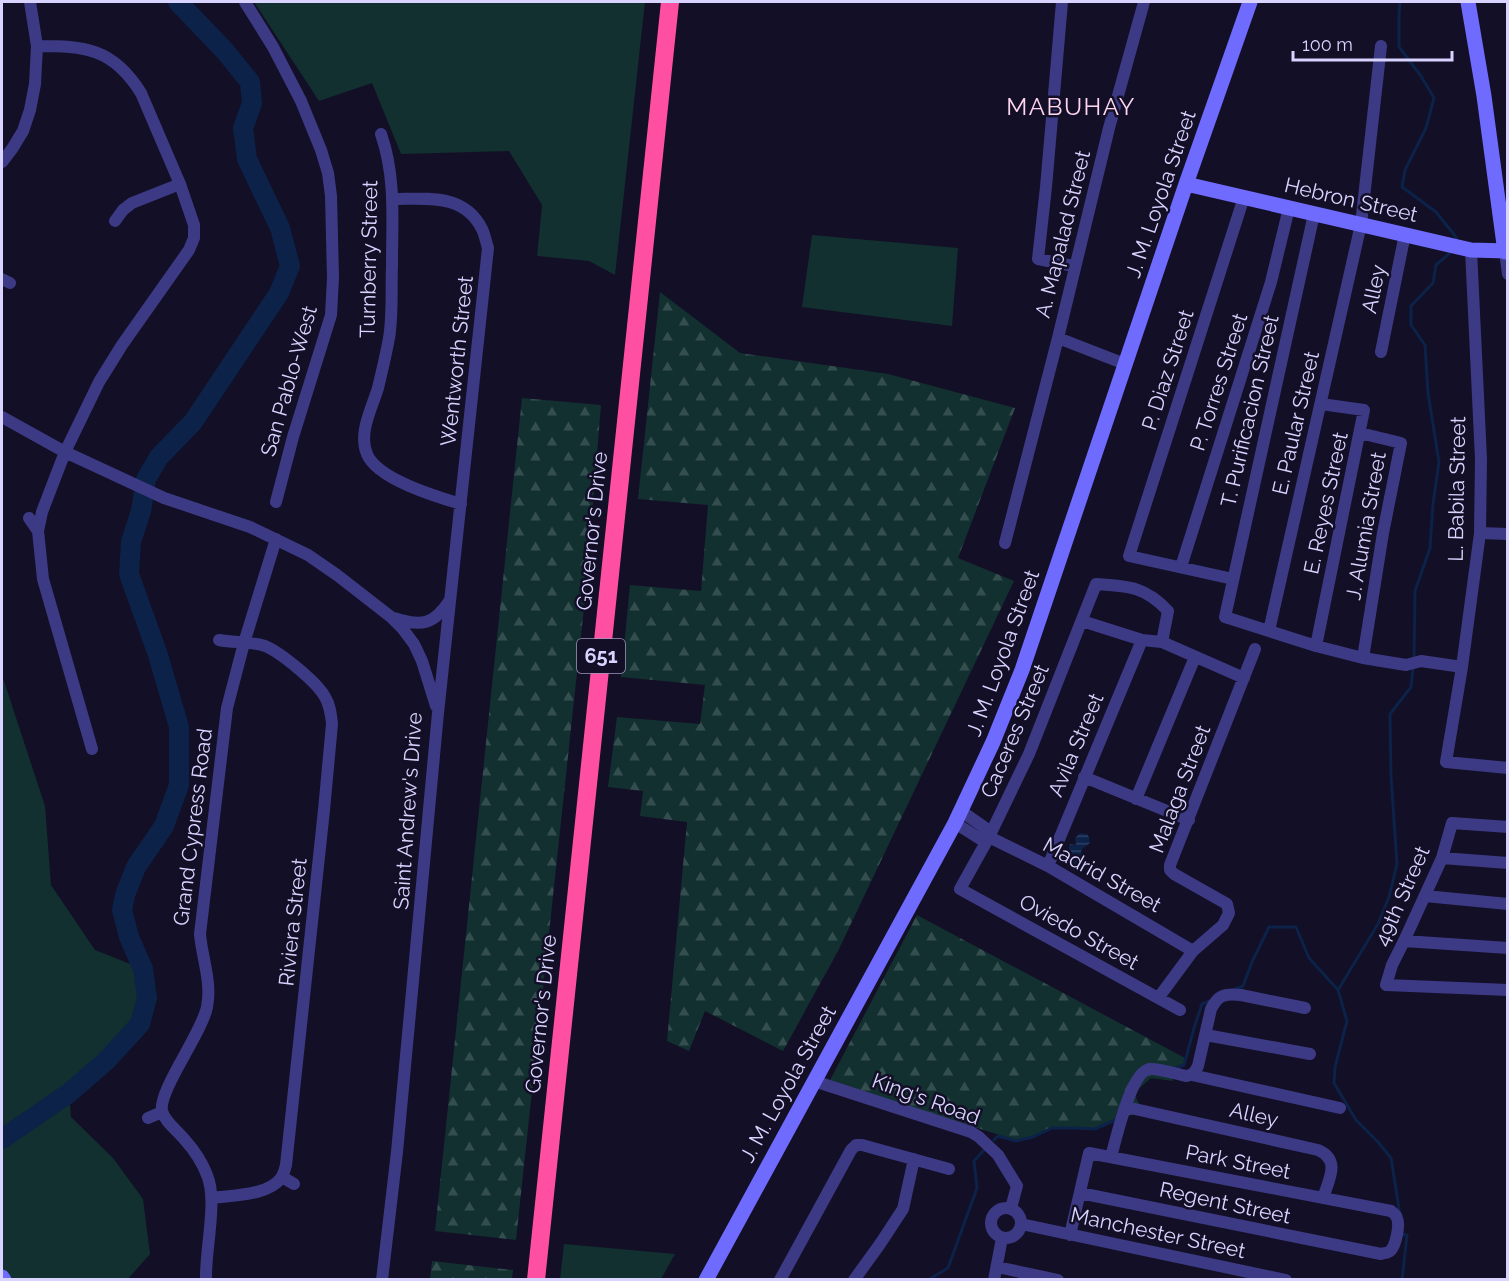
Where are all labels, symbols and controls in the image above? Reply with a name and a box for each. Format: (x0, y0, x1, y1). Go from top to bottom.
scale bar (1293, 24, 1452, 62)
text: 100 m (1302, 34, 1353, 55)
district label: MABUHAY (1006, 92, 1136, 121)
street label: J. M. Loyola Street (1120, 107, 1201, 281)
street label: A. Mapalad Street (1030, 148, 1095, 320)
street label: Hebron Street (1282, 172, 1420, 227)
street label: Turnberry Street (355, 180, 382, 338)
street label: Alley (1356, 262, 1391, 315)
street label: Wentworth Street (435, 274, 478, 448)
street label: San Pablo-West (255, 303, 322, 459)
street label: P. Diaz Street (1136, 306, 1199, 433)
street label: P. Torres Street (1184, 310, 1253, 454)
street label: T. Purificacion Street (1215, 313, 1284, 509)
street label: E. Paular Street (1267, 349, 1324, 497)
street label: L. Babila Street (1443, 416, 1470, 562)
street label: E. Reyes Street (1298, 430, 1353, 576)
street label: Governor's Drive (571, 450, 612, 611)
street label: J. Alumia Street (1340, 450, 1391, 602)
street label: J. M. Loyola Street (961, 566, 1044, 739)
road number: 651 (577, 639, 625, 673)
street label: Caceres Street (975, 660, 1054, 801)
street label: Avila Street (1043, 689, 1109, 800)
street label: Saint Andrew's Drive (388, 711, 427, 911)
street label: Malaga Street (1144, 721, 1215, 856)
street label: Grand Cypress Road (168, 727, 217, 927)
street label: Madrid Street (1039, 832, 1166, 917)
street label: 49th Street (1368, 842, 1435, 950)
street label: Riviera Street (273, 857, 312, 987)
street label: Oviedo Street (1015, 888, 1143, 975)
street label: Governor's Drive (520, 933, 561, 1094)
street label: J. M. Loyola Street (734, 1001, 841, 1166)
street label: King's Road (869, 1067, 984, 1130)
street label: Alley (1227, 1097, 1281, 1132)
street label: Park Street (1183, 1139, 1293, 1184)
street label: Regent Street (1157, 1176, 1293, 1229)
street label: Manchester Street (1069, 1202, 1248, 1263)

